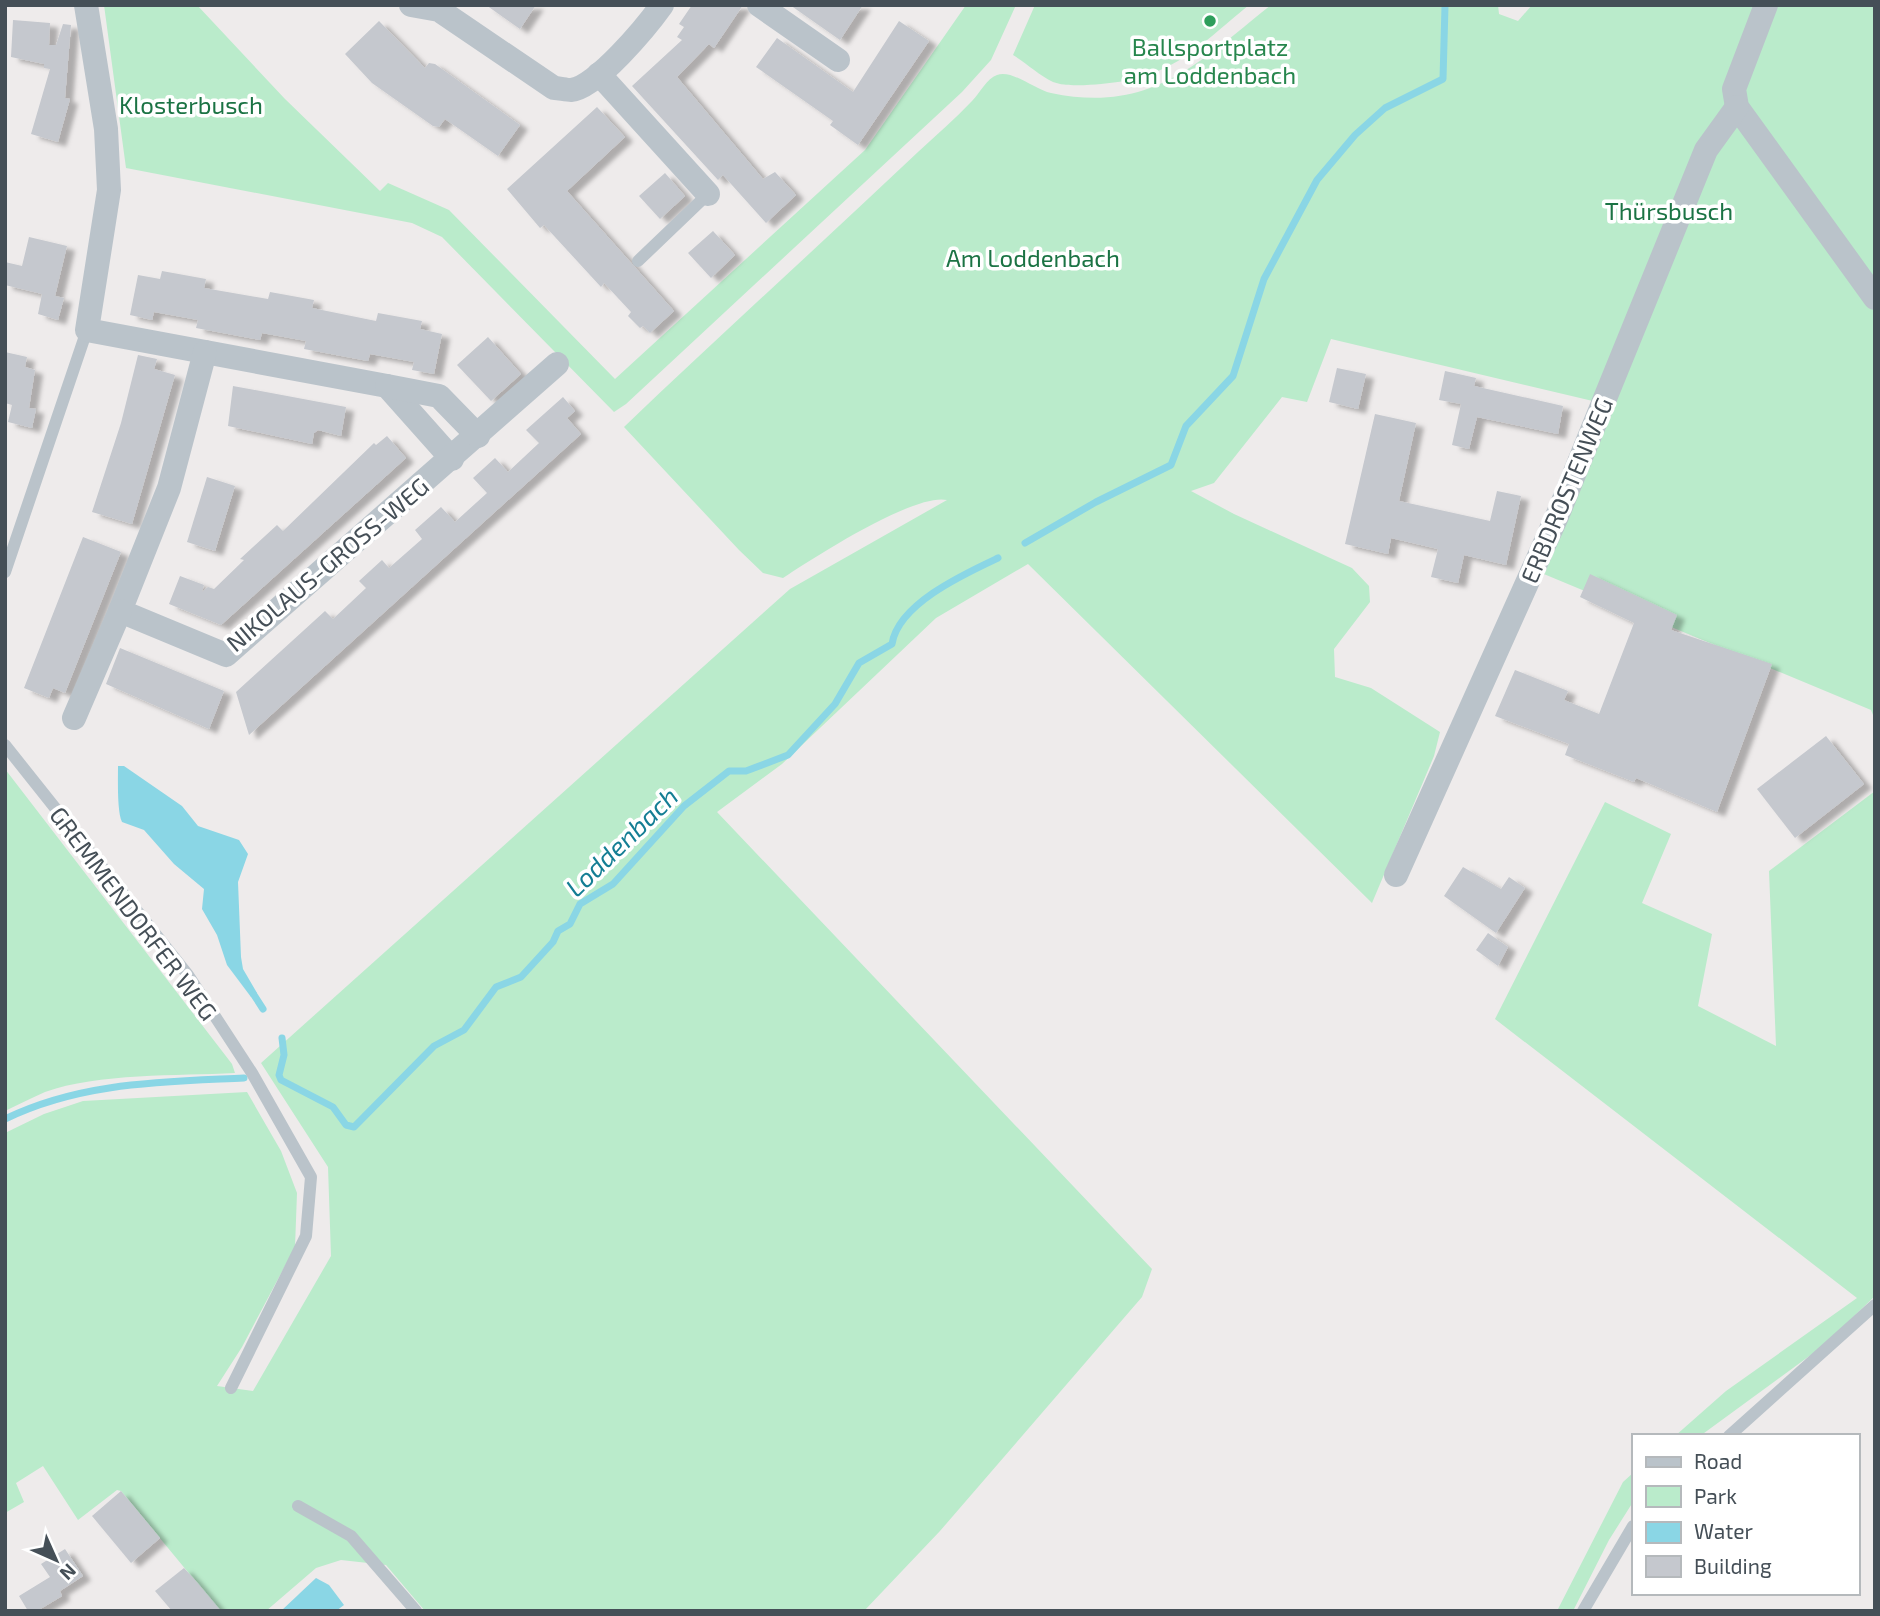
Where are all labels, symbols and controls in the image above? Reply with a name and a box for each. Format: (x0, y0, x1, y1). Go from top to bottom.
marker: Ballsportplatz am Loddenbach (1202, 13, 1218, 29)
place label: Ballsportplatz am Loddenbach (1124, 32, 1296, 89)
park label: Klosterbusch (119, 90, 263, 119)
park label: Thürsbusch (1605, 196, 1733, 225)
park label: Am Loddenbach (946, 243, 1120, 272)
street label: ERBDROSTENWEG (1514, 393, 1618, 587)
street label: NIKOLAUS-GROSS-WEG (220, 471, 434, 657)
water label: Loddenbach (558, 780, 684, 902)
street label: GREMMENDORFER WEG (44, 800, 224, 1026)
legend (1632, 1434, 1859, 1595)
text: Road (1694, 1448, 1742, 1473)
text: Park (1694, 1483, 1737, 1508)
text: Water (1694, 1518, 1753, 1543)
north arrow (21, 1525, 91, 1595)
text: Building (1694, 1553, 1772, 1578)
text: N (55, 1559, 81, 1585)

